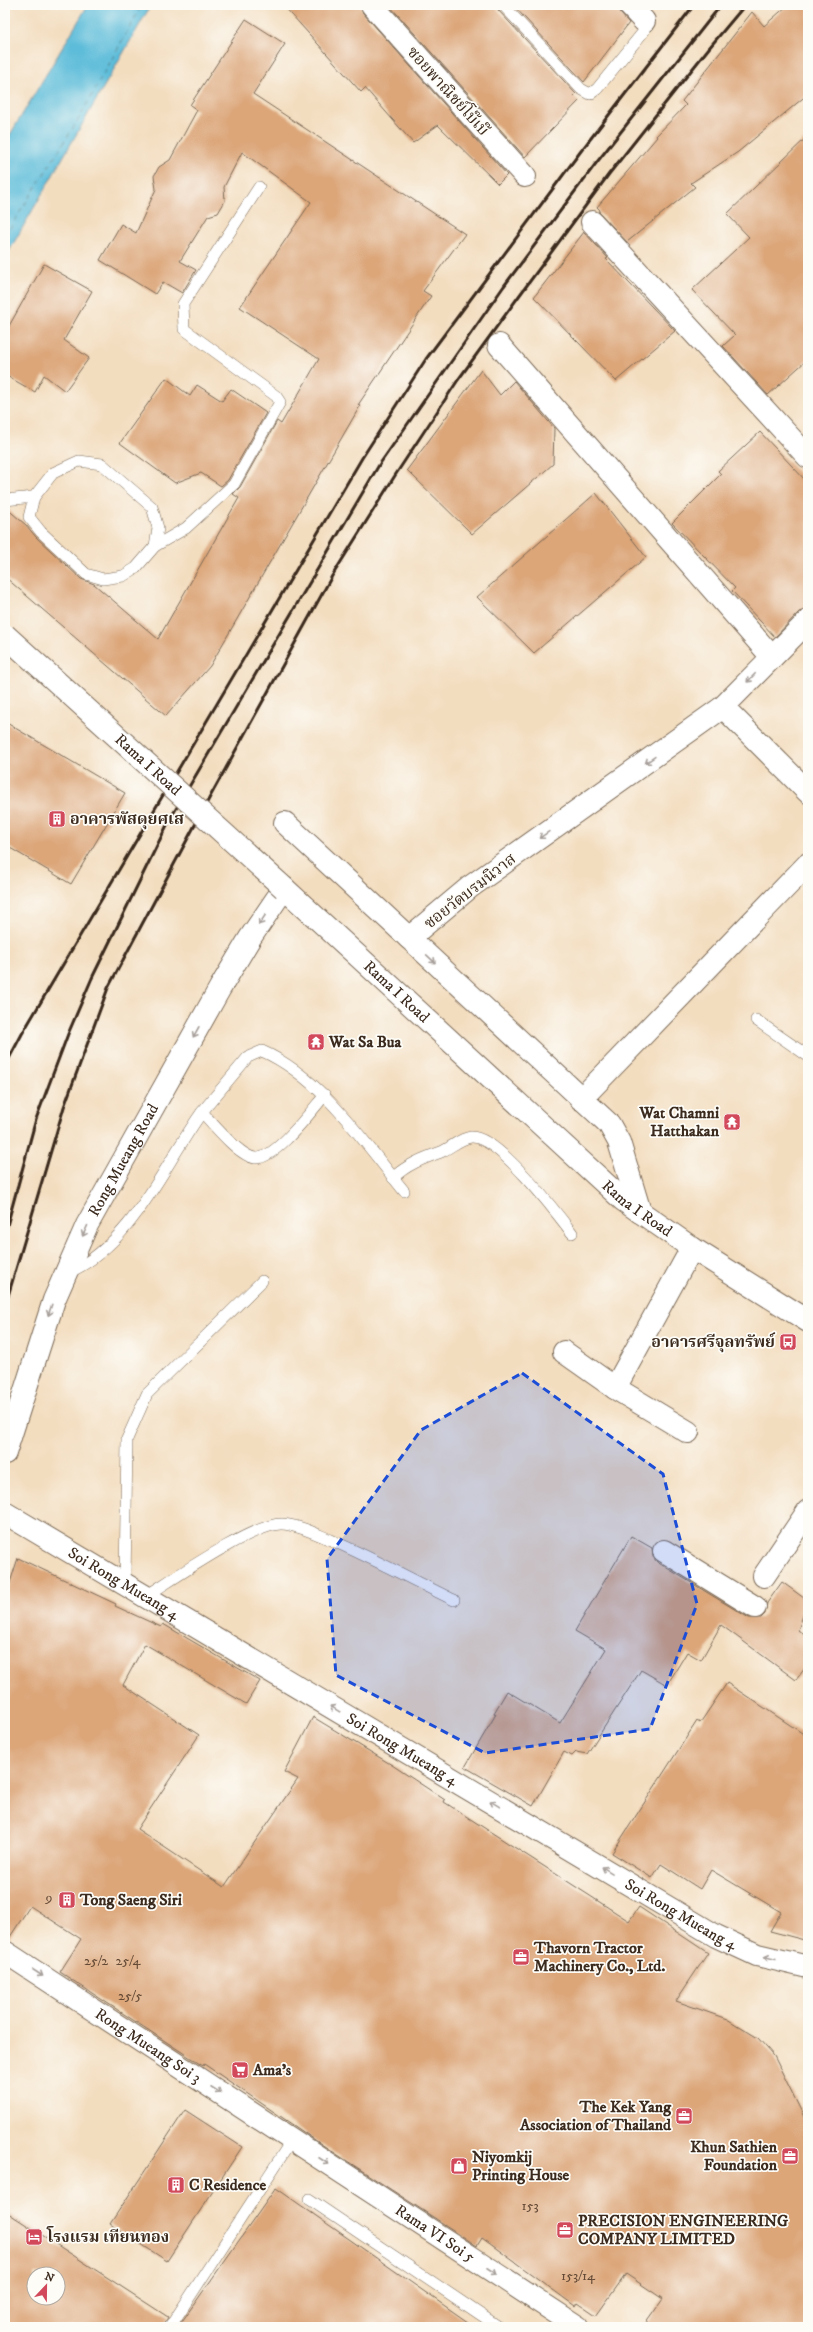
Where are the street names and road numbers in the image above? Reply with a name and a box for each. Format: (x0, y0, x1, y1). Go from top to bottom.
street label: ซอยพาณิชย์โบ๊เบ๊ (403, 42, 495, 140)
street label: Rama I Road (111, 729, 185, 800)
street label: ซอยวัดบรมนิวาส (420, 849, 520, 933)
street label: Rama I Road (359, 956, 434, 1027)
street label: Rong Mueang Road (84, 1100, 163, 1220)
street label: Rama I Road (598, 1176, 676, 1241)
street label: Soi Rong Mueang 4 (64, 1543, 184, 1625)
street label: Soi Rong Mueang 4 (343, 1708, 462, 1790)
street label: Soi Rong Mueang 4 (621, 1874, 741, 1955)
street label: Rong Mueang Soi 3 (91, 2004, 205, 2088)
street label: Rama VI Soi 5 (391, 2200, 479, 2267)

